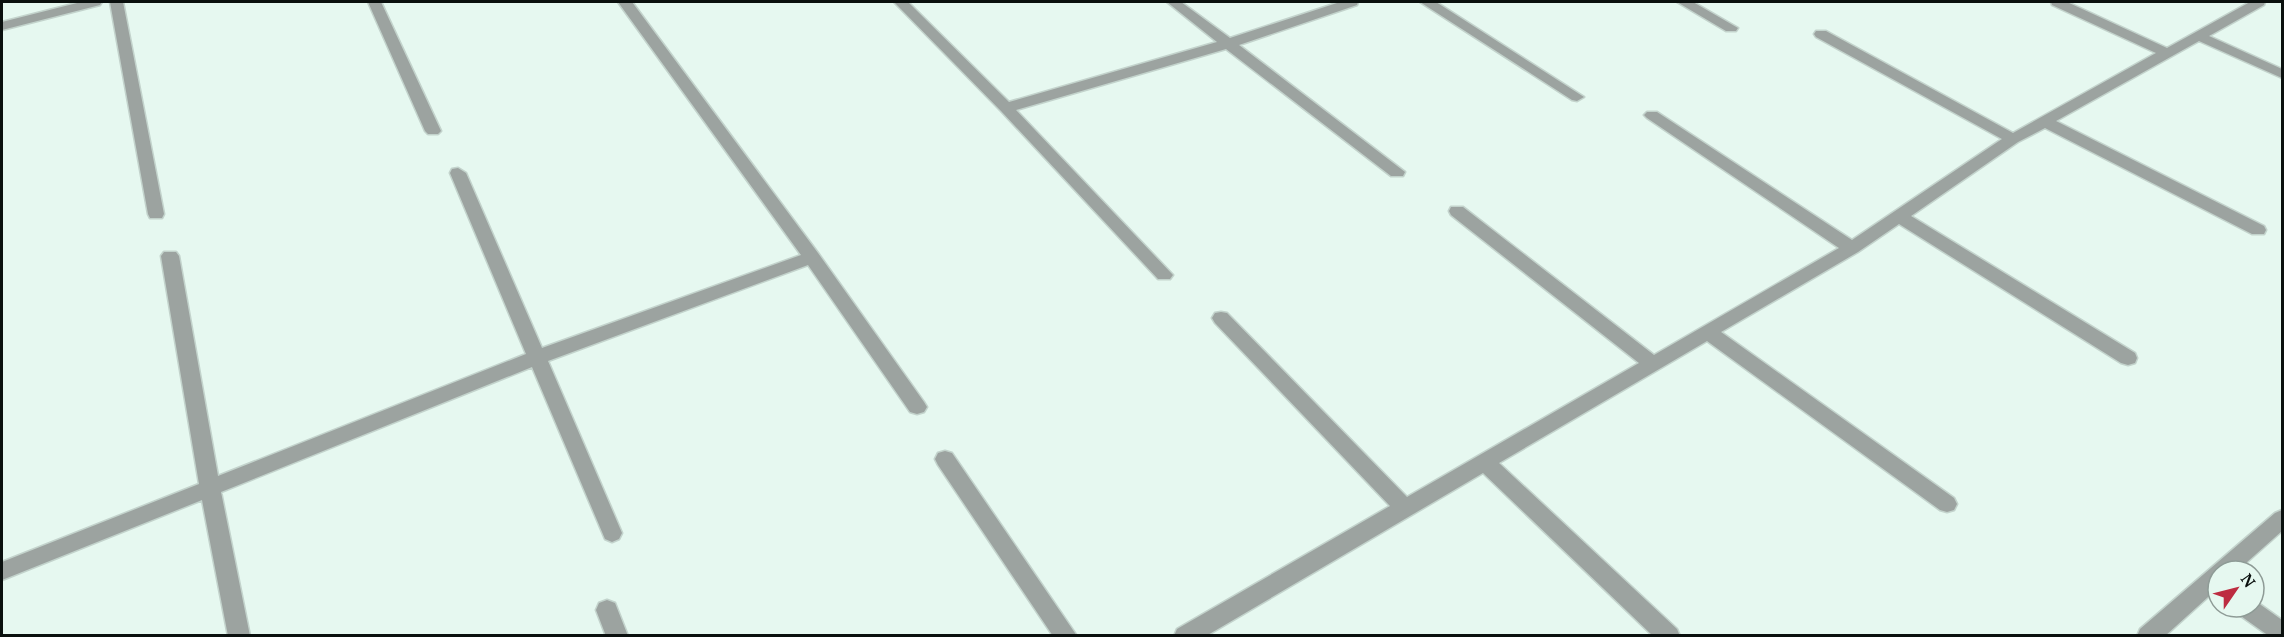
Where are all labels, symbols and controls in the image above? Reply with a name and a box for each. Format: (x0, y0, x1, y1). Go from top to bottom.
north arrow (2206, 559, 2266, 619)
text: N (2236, 569, 2261, 592)

